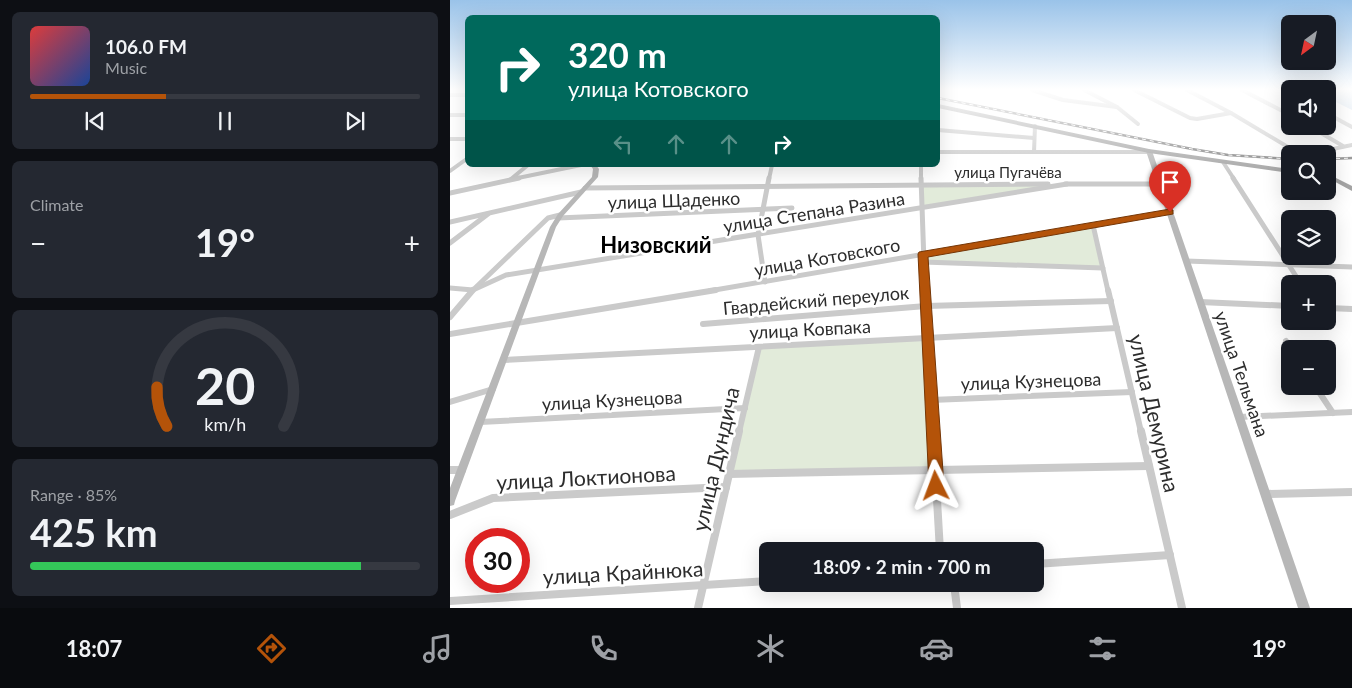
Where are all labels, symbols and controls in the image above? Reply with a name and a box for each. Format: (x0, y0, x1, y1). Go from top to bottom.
north arrow (1281, 15, 1336, 70)
map controls (1281, 15, 1336, 395)
text: 320 m (568, 33, 667, 75)
text: 106.0 FM (105, 35, 187, 58)
icon: right (485, 35, 550, 100)
text: Music (105, 58, 147, 77)
text: улица Котовского (568, 75, 749, 102)
button: sound (1281, 80, 1336, 135)
icon: previous (81, 107, 109, 135)
icon: pause (211, 107, 239, 135)
icon: next (341, 107, 369, 135)
icon: left (609, 130, 637, 158)
icon: ahead (662, 130, 690, 158)
icon: ahead (715, 130, 743, 158)
icon: right (768, 130, 796, 158)
button: search (1281, 145, 1336, 200)
pin (1149, 161, 1191, 212)
street label: улица Пугачёва (954, 163, 1062, 181)
icon: arrive (1156, 168, 1184, 196)
street label: улица Щаденко (607, 187, 741, 213)
street label: улица Степана Разина (722, 187, 906, 237)
text: Climate (30, 195, 83, 214)
button: layers (1281, 210, 1336, 265)
text: 19° (195, 219, 255, 265)
text: − (30, 226, 46, 260)
text: + (404, 226, 420, 260)
district label: Низовский (600, 231, 712, 258)
street label: улица Котовского (752, 233, 902, 281)
button: + (1281, 275, 1336, 330)
street label: Гвардейский переулок (722, 281, 911, 319)
street label: улица Тельмана (1210, 308, 1274, 440)
street label: улица Ковпака (749, 315, 871, 343)
street label: улица Демурина (1125, 332, 1185, 494)
button: − (1281, 340, 1336, 395)
text: 20 (195, 354, 255, 416)
street label: улица Кузнецова (960, 368, 1102, 394)
street label: улица Дундича (686, 384, 744, 534)
street label: улица Кузнецова (541, 385, 683, 415)
text: km/h (204, 413, 246, 435)
position arrow (909, 459, 961, 511)
street label: улица Локтионова (496, 460, 676, 494)
text: Range · 85% (30, 485, 117, 504)
text: 425 km (30, 509, 158, 555)
speed limit sign: 30 (465, 528, 530, 593)
street label: улица Крайнюка (542, 555, 704, 589)
text: 18:09 · 2 min · 700 m (812, 555, 991, 578)
icon: directions (254, 631, 289, 666)
icon: music (420, 631, 455, 666)
icon: phone (586, 631, 621, 666)
icon: climate (753, 631, 788, 666)
icon: car (919, 631, 954, 666)
icon: filters (1085, 631, 1120, 666)
text: 18:07 (66, 635, 122, 662)
text: 19° (1252, 635, 1286, 662)

